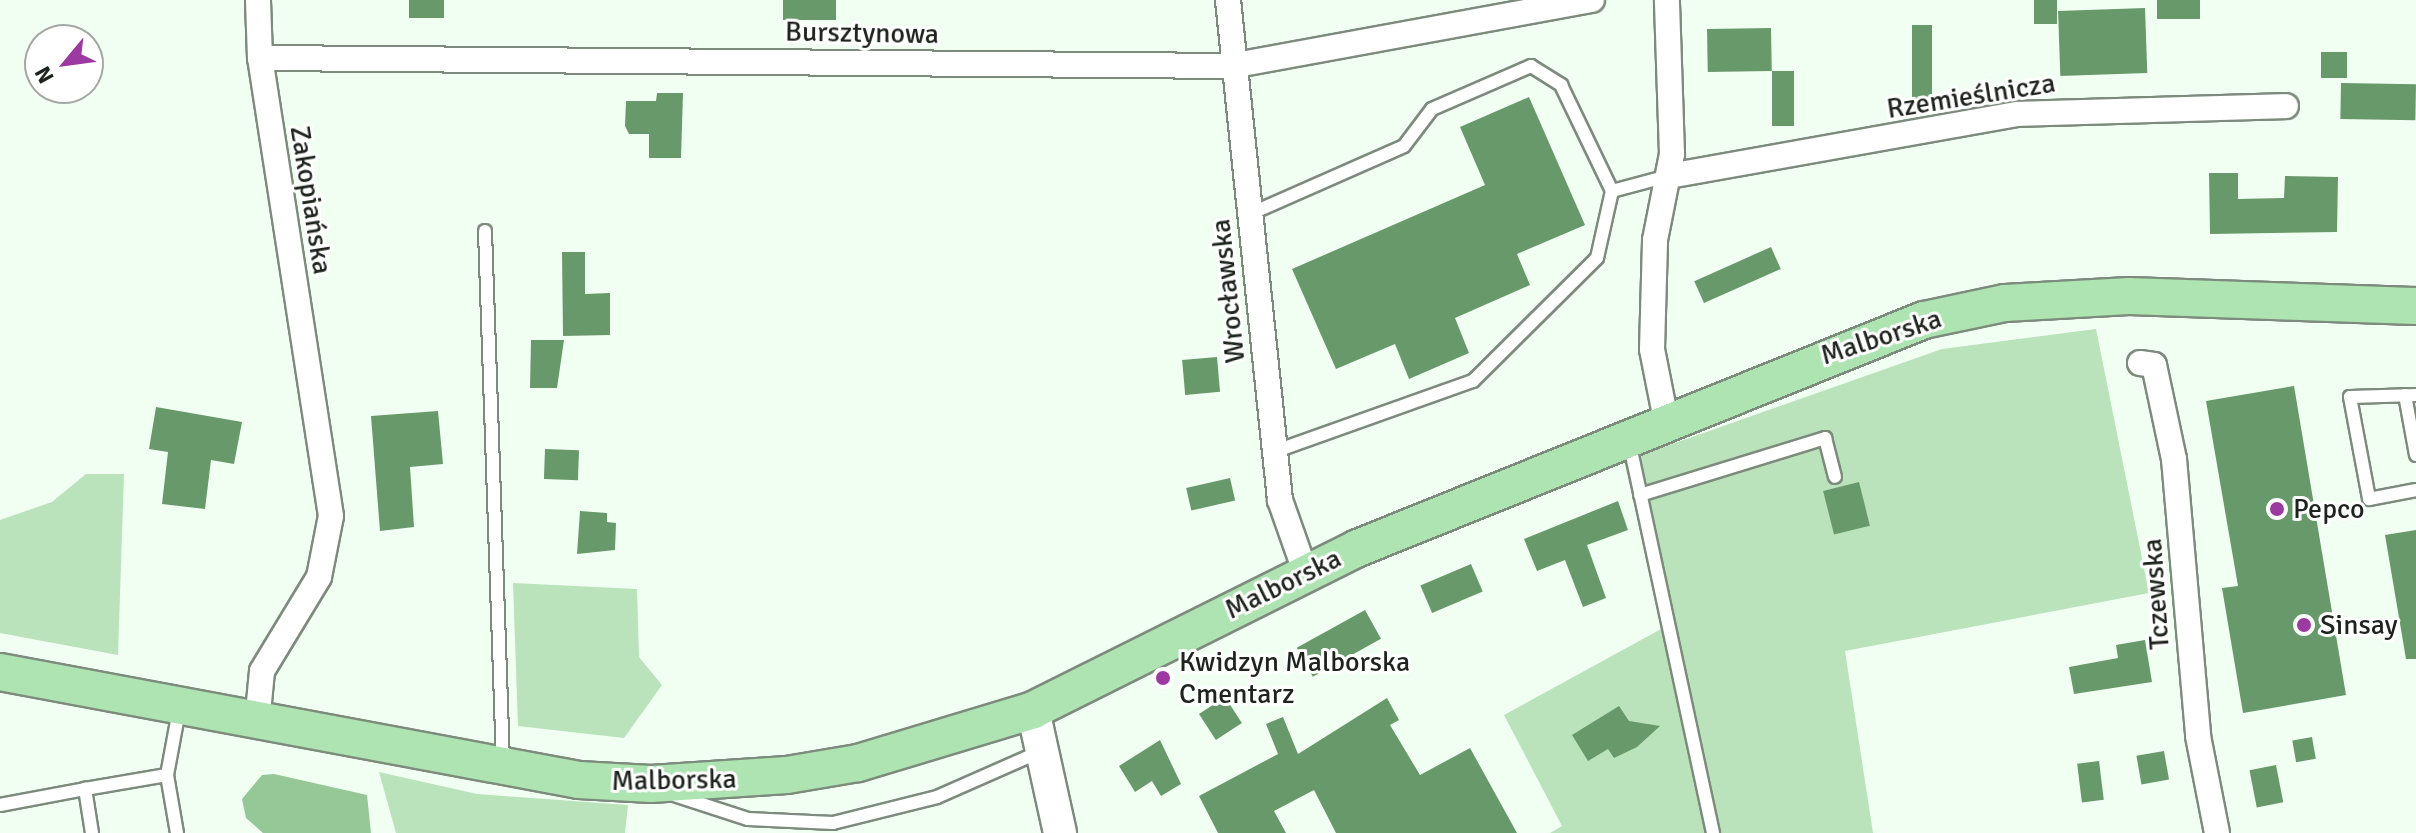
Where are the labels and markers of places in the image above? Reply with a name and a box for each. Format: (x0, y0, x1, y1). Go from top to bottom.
place label: Pepco (2293, 492, 2365, 526)
marker: Pepco (2268, 500, 2286, 518)
place label: Sinsay (2320, 608, 2398, 642)
marker: Sinsay (2295, 616, 2313, 634)
place label: Kwidzyn Malborska Cmentarz (1179, 645, 1410, 711)
marker: Kwidzyn Malborska Cmentarz (1154, 669, 1172, 687)

